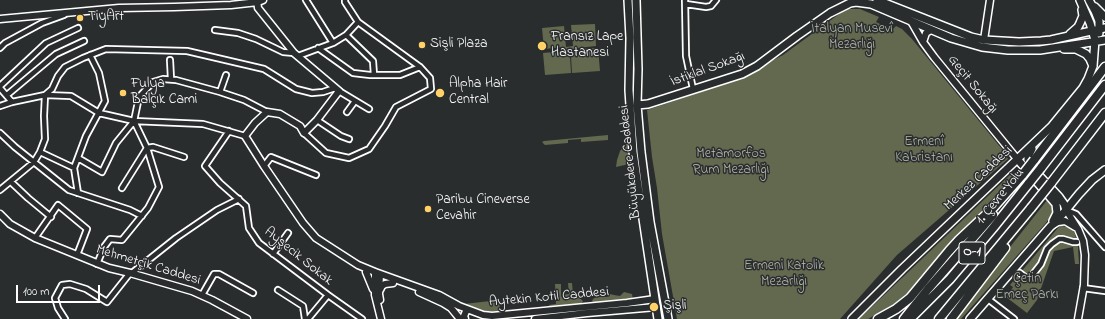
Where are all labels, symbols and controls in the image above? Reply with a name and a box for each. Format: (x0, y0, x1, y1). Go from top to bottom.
place label: TiyArt (88, 10, 124, 26)
marker: TiyArt (75, 13, 85, 23)
park label: İtalyan Musevî Mezarlığı (811, 22, 893, 54)
place label: Fransız Lape Hastanesi (551, 30, 623, 62)
place label: Sişli Plaza (430, 37, 488, 53)
marker: Sişli Plaza (417, 40, 427, 50)
marker: Fransız Lape Hastanesi (536, 40, 548, 52)
street label: İstiklal Sokağı (669, 49, 747, 91)
street label: Geçit Sokağı (943, 52, 1001, 118)
place label: Fulya Balçık Cami (131, 77, 197, 110)
place label: Alpha Hair Central (449, 77, 507, 110)
marker: Alpha Hair Central (434, 87, 446, 99)
marker: Fulya Balçık Cami (118, 88, 128, 98)
street label: Büyükdere Caddesi (617, 104, 645, 220)
park label: Ermenî Kabristanı (895, 135, 953, 168)
street label: Merkez Caddesi (941, 143, 1017, 215)
park label: Metamorfos Rum Mezarlığı (693, 147, 769, 180)
street label: 1. Çevre Yolu (973, 165, 1029, 229)
place label: Paribu Cineverse Cevahir (436, 193, 530, 226)
marker: Paribu Cineverse Cevahir (423, 204, 433, 214)
street label: Ayşecik Sokak (260, 224, 336, 290)
street label: Mehmetçik Caddesi (94, 242, 202, 290)
road number: O-1 (959, 242, 985, 264)
park label: Ermeni Katolik Mezarlığı (744, 259, 824, 292)
park label: Çetin Emeç Parkı (995, 272, 1059, 304)
scale bar (18, 277, 102, 303)
text: 100 m (23, 283, 50, 301)
street label: Aytekin Kotil Caddesi (488, 284, 610, 312)
place label: Şişli (663, 299, 687, 315)
marker: Şişli (648, 301, 660, 313)

